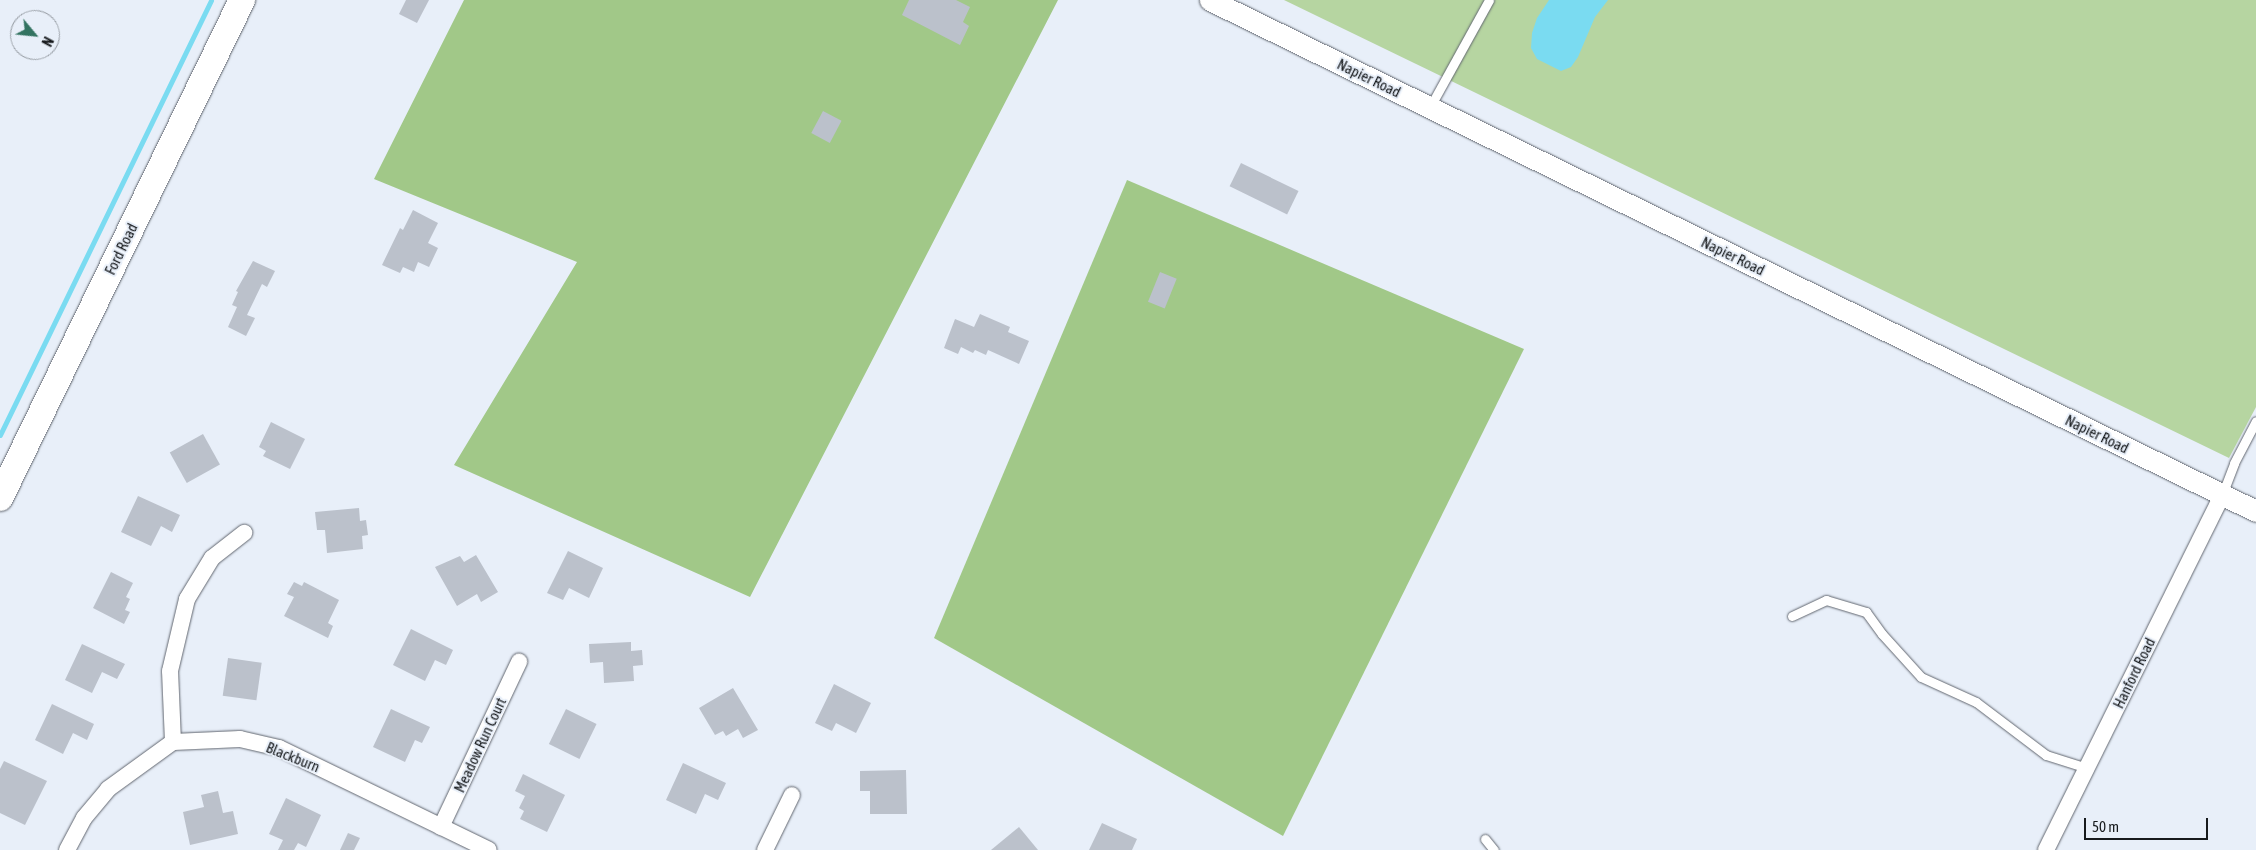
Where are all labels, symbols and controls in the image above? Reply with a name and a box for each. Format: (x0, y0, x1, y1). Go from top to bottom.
north arrow (10, 10, 60, 60)
text: N (38, 34, 56, 49)
street label: Napier Road (1334, 55, 1404, 101)
street label: Ford Road (101, 220, 141, 278)
street label: Napier Road (1698, 233, 1768, 279)
street label: Napier Road (2062, 411, 2132, 457)
street label: Hanford Road (2109, 635, 2159, 711)
street label: Meadow Run Court (450, 695, 510, 795)
street label: Blackburn (264, 738, 322, 776)
scale bar (2086, 808, 2210, 840)
text: 50 m (2092, 818, 2119, 835)

